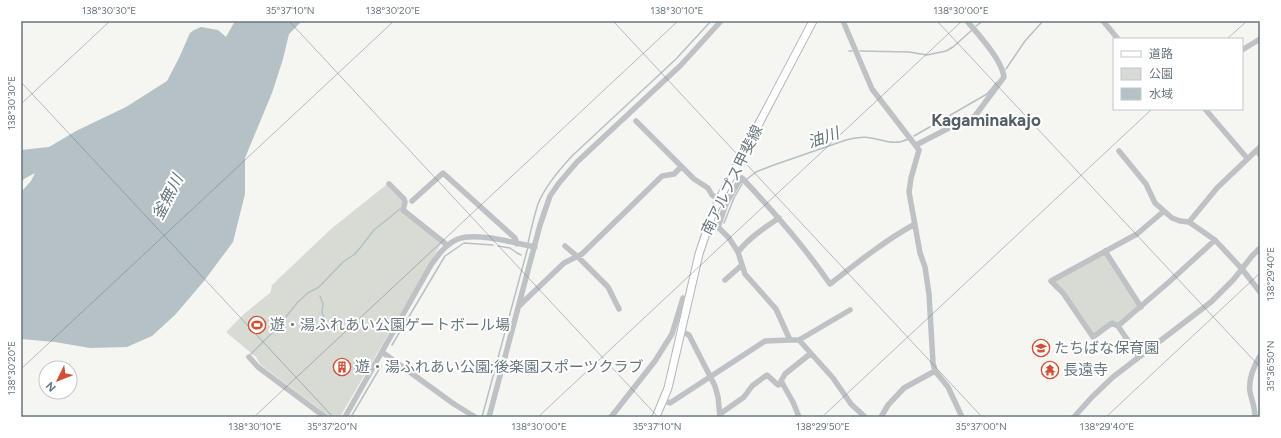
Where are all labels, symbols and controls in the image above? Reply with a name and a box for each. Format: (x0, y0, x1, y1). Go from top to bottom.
text: 138°30'30"E (82, 4, 136, 17)
text: 35°37'10"N (265, 4, 315, 17)
text: 138°30'20"E (366, 4, 420, 17)
text: 138°30'10"E (651, 4, 704, 17)
text: 138°30'00"E (933, 4, 989, 17)
legend (1113, 38, 1243, 110)
text: 道路 (1149, 47, 1173, 61)
text: 公園 (1149, 67, 1173, 81)
text: 138°30'30"E (5, 76, 18, 130)
text: 水域 (1149, 87, 1173, 101)
district label: Kagaminakajo (931, 110, 1041, 130)
street label: 南アルプス甲斐線 (698, 122, 766, 238)
water label: 油川 (805, 123, 843, 152)
water label: 釜無川 (148, 170, 188, 223)
text: 138°29'40"E (1264, 247, 1277, 301)
sports icon: 遊・湯ふれあい公園ゲートボール場 (247, 315, 267, 335)
place label: 遊・湯ふれあい公園ゲートボール場 (270, 316, 510, 334)
school or university icon: たちばな保育園 (1031, 338, 1051, 358)
place label: たちばな保育園 (1054, 339, 1159, 357)
text: 35°36'50"N (1264, 340, 1277, 392)
text: 138°30'20"E (5, 341, 18, 395)
building icon: 遊・湯ふれあい公園;後楽園スポーツクラブ (332, 357, 352, 377)
place label: 遊・湯ふれあい公園;後楽園スポーツクラブ (355, 358, 644, 376)
north arrow (38, 360, 78, 400)
temple icon: 長遠寺 (1040, 360, 1060, 380)
place label: 長遠寺 (1063, 361, 1108, 379)
text: N (43, 379, 59, 394)
text: 138°30'10"E (229, 420, 282, 433)
text: 35°37'20"N (307, 420, 357, 433)
text: 138°30'00"E (511, 420, 567, 433)
text: 35°37'10"N (632, 420, 682, 433)
text: 138°29'50"E (796, 420, 850, 433)
text: 35°37'00"N (955, 420, 1007, 433)
text: 138°29'40"E (1080, 420, 1134, 433)

